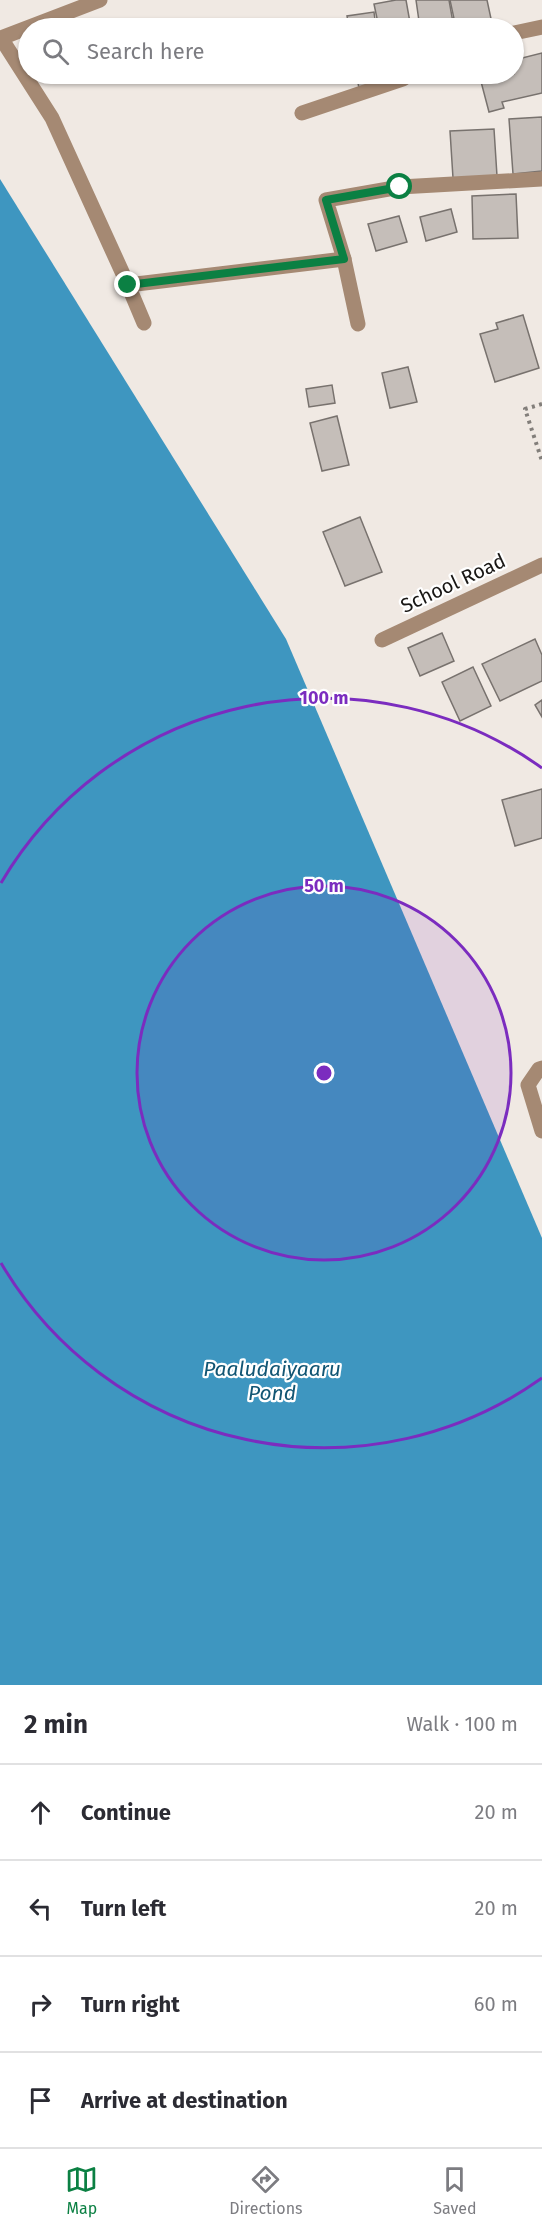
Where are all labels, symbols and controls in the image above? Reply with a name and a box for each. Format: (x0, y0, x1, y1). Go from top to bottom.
search box (18, 18, 524, 84)
icon: search (39, 35, 72, 68)
text: Search here (87, 38, 205, 65)
route start (386, 173, 412, 199)
route end (114, 271, 140, 297)
street label: School Road (397, 548, 509, 618)
text: 100 m (300, 687, 348, 709)
text: 50 m (304, 875, 344, 897)
centre of rings (314, 1063, 334, 1083)
water label: Paaludaiyaaru Pond (203, 1356, 341, 1406)
text: 2 min (24, 1709, 88, 1740)
text: Walk · 100 m (406, 1712, 518, 1736)
icon: ahead (24, 1796, 57, 1829)
text: Continue (81, 1799, 171, 1826)
text: 20 m (475, 1800, 518, 1824)
icon: left (24, 1892, 57, 1925)
text: Turn left (81, 1895, 166, 1922)
text: 20 m (475, 1896, 518, 1920)
icon: right (24, 1988, 57, 2021)
text: Turn right (81, 1991, 180, 2018)
text: 60 m (474, 1992, 518, 2016)
icon: arrive (24, 2084, 57, 2117)
text: Arrive at destination (81, 2087, 288, 2114)
tab: Map (65, 2163, 98, 2218)
tab: Directions (229, 2163, 303, 2218)
tab: Saved (433, 2163, 477, 2218)

